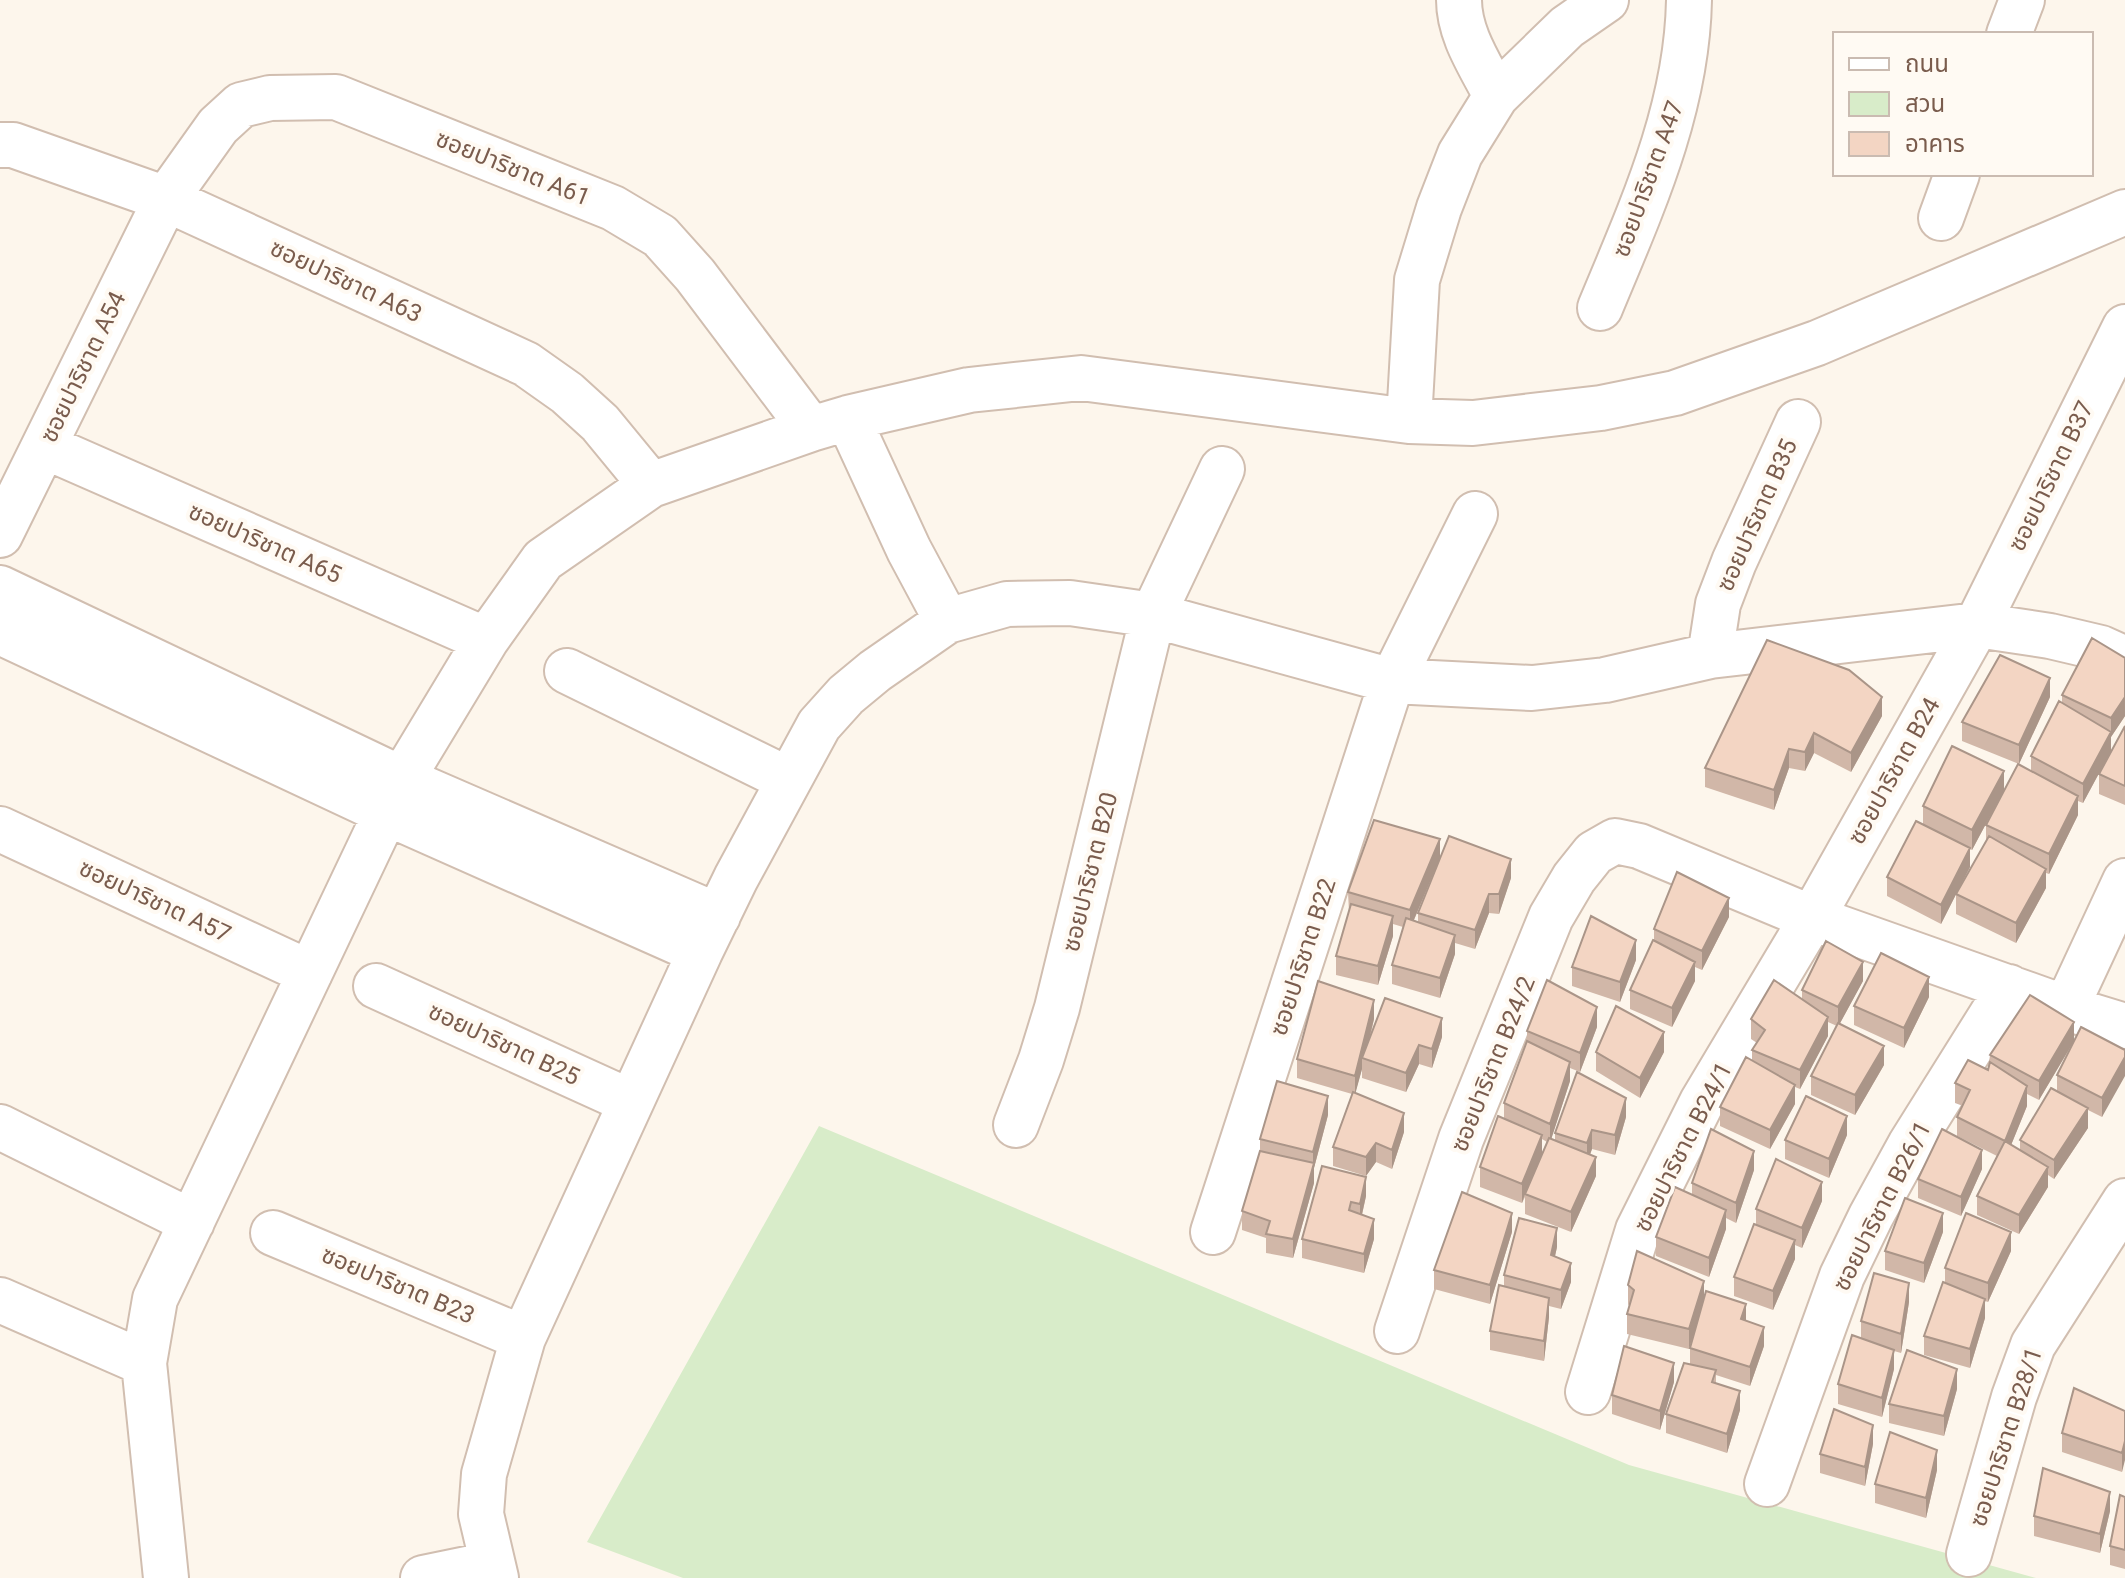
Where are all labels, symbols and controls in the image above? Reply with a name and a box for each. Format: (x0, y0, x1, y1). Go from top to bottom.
legend (1833, 32, 2093, 176)
text: ถนน (1905, 50, 1949, 78)
text: สวน (1905, 90, 1945, 118)
street label: ซอยปาริชาต A47 (1607, 97, 1689, 261)
street label: ซอยปาริชาต A61 (432, 124, 594, 212)
text: อาคาร (1905, 130, 1965, 158)
street label: ซอยปาริชาต A63 (266, 234, 426, 328)
street label: ซอยปาริชาต A54 (34, 287, 132, 447)
street label: ซอยปาริชาต B37 (2003, 396, 2099, 556)
street label: ซอยปาริชาต B35 (1711, 435, 1803, 595)
street label: ซอยปาริชาต A65 (184, 497, 346, 589)
street label: ซอยปาริชาต B24 (1842, 693, 1946, 849)
street label: ซอยปาริชาต B20 (1057, 789, 1123, 955)
street label: ซอยปาริชาต A57 (75, 854, 235, 948)
street label: ซอยปาริชาต B22 (1264, 875, 1342, 1039)
street label: ซอยปาริชาต B24/2 (1445, 972, 1541, 1156)
street label: ซอยปาริชาต B25 (424, 997, 584, 1091)
street label: ซอยปาริชาต B24/1 (1628, 1057, 1738, 1237)
street label: ซอยปาริชาต B26/1 (1827, 1116, 1937, 1296)
street label: ซอยปาริชาต B23 (317, 1240, 479, 1330)
street label: ซอยปาริชาต B28/1 (1964, 1344, 2048, 1530)

